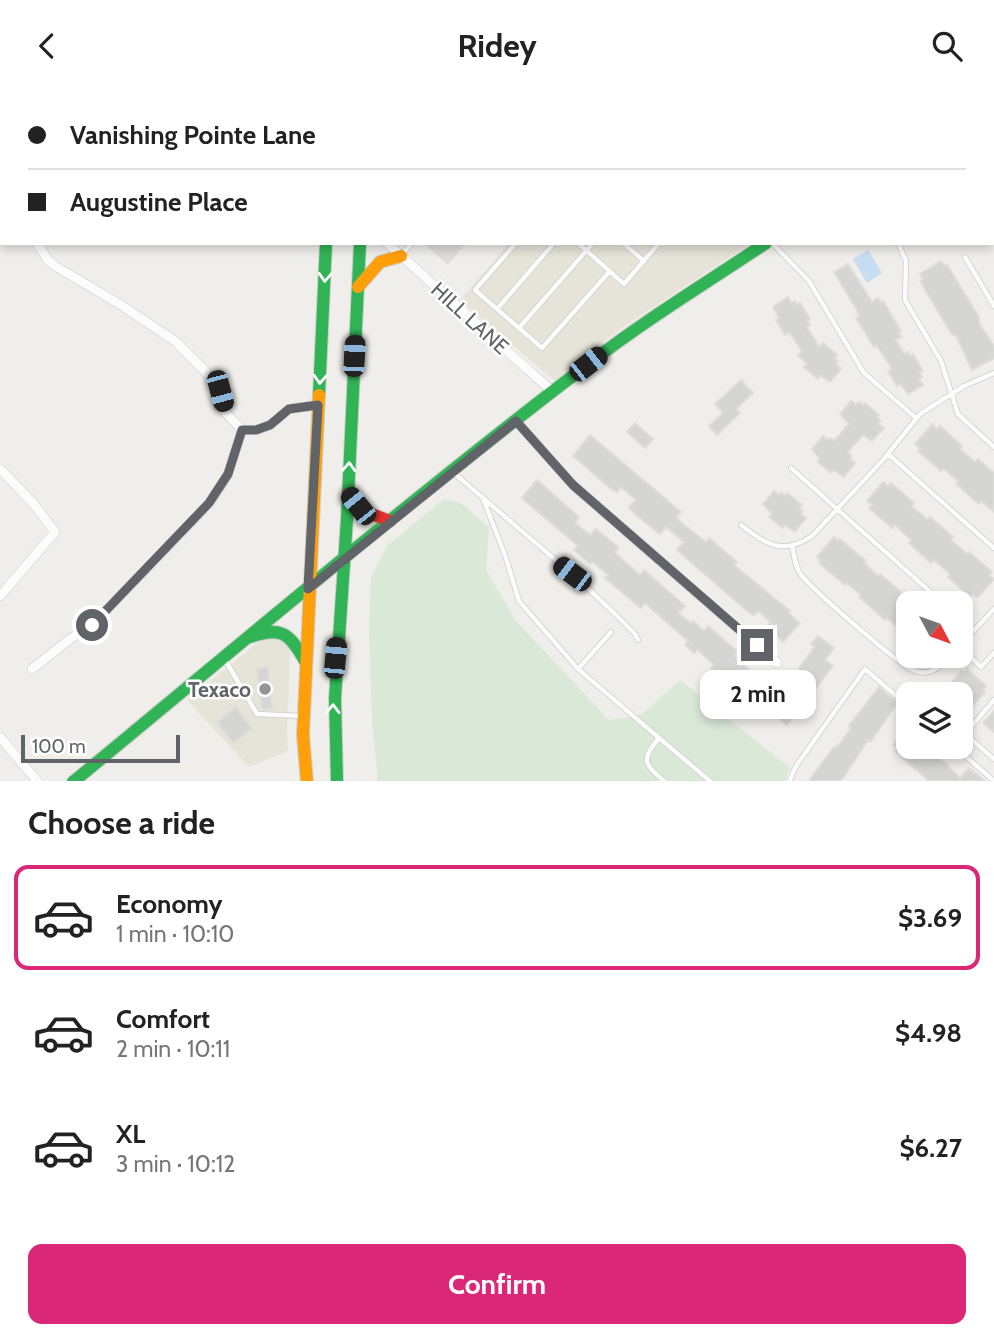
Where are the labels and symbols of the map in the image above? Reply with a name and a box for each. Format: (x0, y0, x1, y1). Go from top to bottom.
one-way arrow (317, 272, 332, 283)
street label: HILL LANE (426, 277, 514, 359)
car (343, 334, 366, 378)
car (565, 343, 612, 385)
car (205, 368, 236, 414)
one-way arrow (312, 374, 327, 385)
one-way arrow (341, 461, 356, 472)
car (337, 483, 380, 529)
car (549, 553, 596, 595)
north arrow (896, 591, 973, 669)
route start (76, 609, 108, 641)
route end (741, 629, 773, 661)
car (323, 636, 348, 680)
callout: 2 min (699, 669, 815, 719)
place label: Texaco (188, 677, 251, 702)
marker: Texaco (257, 681, 273, 697)
one-way arrow (325, 703, 340, 714)
scale bar (21, 733, 180, 764)

